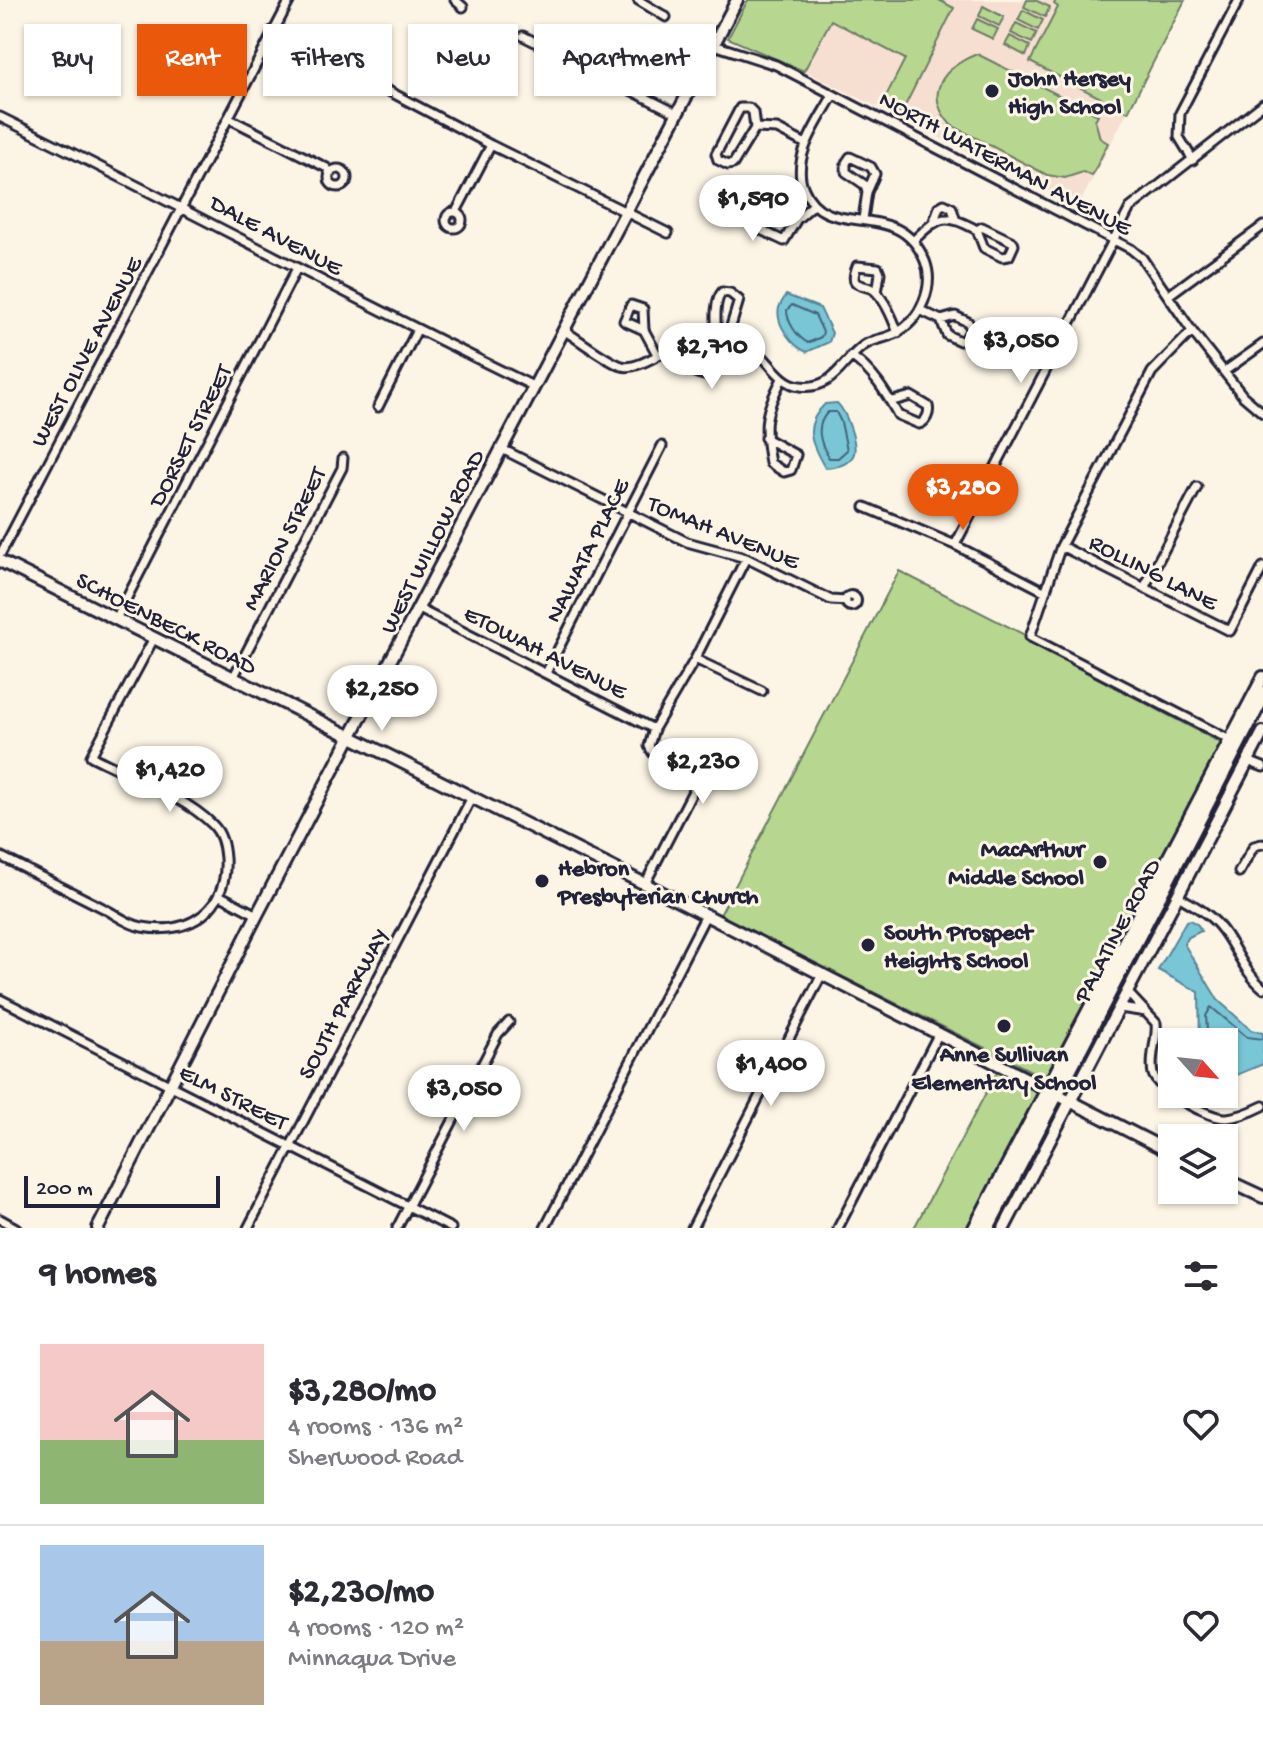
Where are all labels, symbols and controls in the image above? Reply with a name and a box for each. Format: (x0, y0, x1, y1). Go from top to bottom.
chip: Buy (24, 24, 121, 96)
chip: Rent (137, 24, 247, 96)
chip: Filters (263, 24, 392, 96)
chip: New (408, 24, 518, 96)
chip: Apartment (534, 24, 716, 96)
place label: John Hersey High School (1007, 66, 1131, 123)
marker: John Hersey High School (983, 82, 1001, 100)
street label: NORTH WATERMAN AVENUE (873, 86, 1136, 245)
pin: $1,590 (688, 175, 818, 243)
text: $1,590 (717, 185, 789, 216)
street label: DALE AVENUE (202, 189, 348, 285)
street label: WEST OLIVE AVENUE (26, 252, 151, 453)
pin: $3,050 (956, 317, 1086, 385)
pin: $2,710 (647, 323, 777, 391)
text: $3,050 (983, 327, 1059, 358)
text: $2,710 (676, 333, 748, 364)
street label: DORSET STREET (143, 359, 241, 514)
street label: WEST WILLOW ROAD (375, 445, 493, 639)
street label: MARION STREET (238, 461, 335, 616)
pin: $3,280 (898, 464, 1028, 532)
street label: NAWATA PLACE (540, 474, 638, 628)
text: $3,280 (925, 474, 1001, 505)
street label: TOMAH AVENUE (641, 490, 804, 578)
street label: ROLLING LANE (1083, 529, 1222, 619)
street label: SCHOENBECK ROAD (70, 567, 261, 683)
street label: ETOWAH AVENUE (458, 600, 632, 708)
pin: $2,250 (317, 665, 447, 733)
text: $2,250 (345, 675, 419, 706)
pin: $2,230 (638, 738, 768, 806)
pin: $1,420 (105, 746, 235, 814)
text: $2,230 (666, 748, 740, 779)
text: $1,420 (135, 756, 205, 787)
place label: MacArthur Middle School (948, 837, 1087, 894)
marker: MacArthur Middle School (1091, 853, 1109, 871)
street label: PALATINE ROAD (1069, 855, 1169, 1009)
place label: Hebron Presbyterian Church (556, 856, 759, 913)
marker: Hebron Presbyterian Church (533, 872, 551, 890)
place label: South Prospect Heights School (884, 920, 1035, 977)
street label: SOUTH PARKWAY (293, 924, 397, 1085)
marker: South Prospect Heights School (859, 936, 877, 954)
marker: Anne Sullivan Elementary School (995, 1017, 1013, 1035)
north arrow (1158, 1028, 1238, 1108)
map controls (1158, 1028, 1238, 1204)
pin: $1,400 (706, 1040, 836, 1108)
place label: Anne Sullivan Elementary School (912, 1042, 1096, 1099)
text: $1,400 (735, 1050, 807, 1081)
street label: ELM STREET (173, 1059, 293, 1140)
pin: $3,050 (399, 1065, 529, 1133)
text: $3,050 (426, 1075, 502, 1106)
button: layers (1158, 1124, 1238, 1204)
scale bar (24, 1172, 220, 1208)
text: 200 m (36, 1177, 93, 1203)
icon: filters (1179, 1254, 1223, 1298)
text: 9 homes (40, 1256, 155, 1296)
text: $3,280/mo (288, 1373, 436, 1413)
icon: home (104, 1376, 200, 1472)
icon: heart (1179, 1402, 1223, 1446)
text: 4 rooms · 136 m² (288, 1413, 463, 1444)
text: Sherwood Road (288, 1444, 462, 1475)
text: $2,230/mo (288, 1574, 434, 1614)
icon: home (104, 1577, 200, 1673)
icon: heart (1179, 1603, 1223, 1647)
text: 4 rooms · 120 m² (288, 1614, 464, 1645)
text: Minnaqua Drive (288, 1645, 456, 1676)

